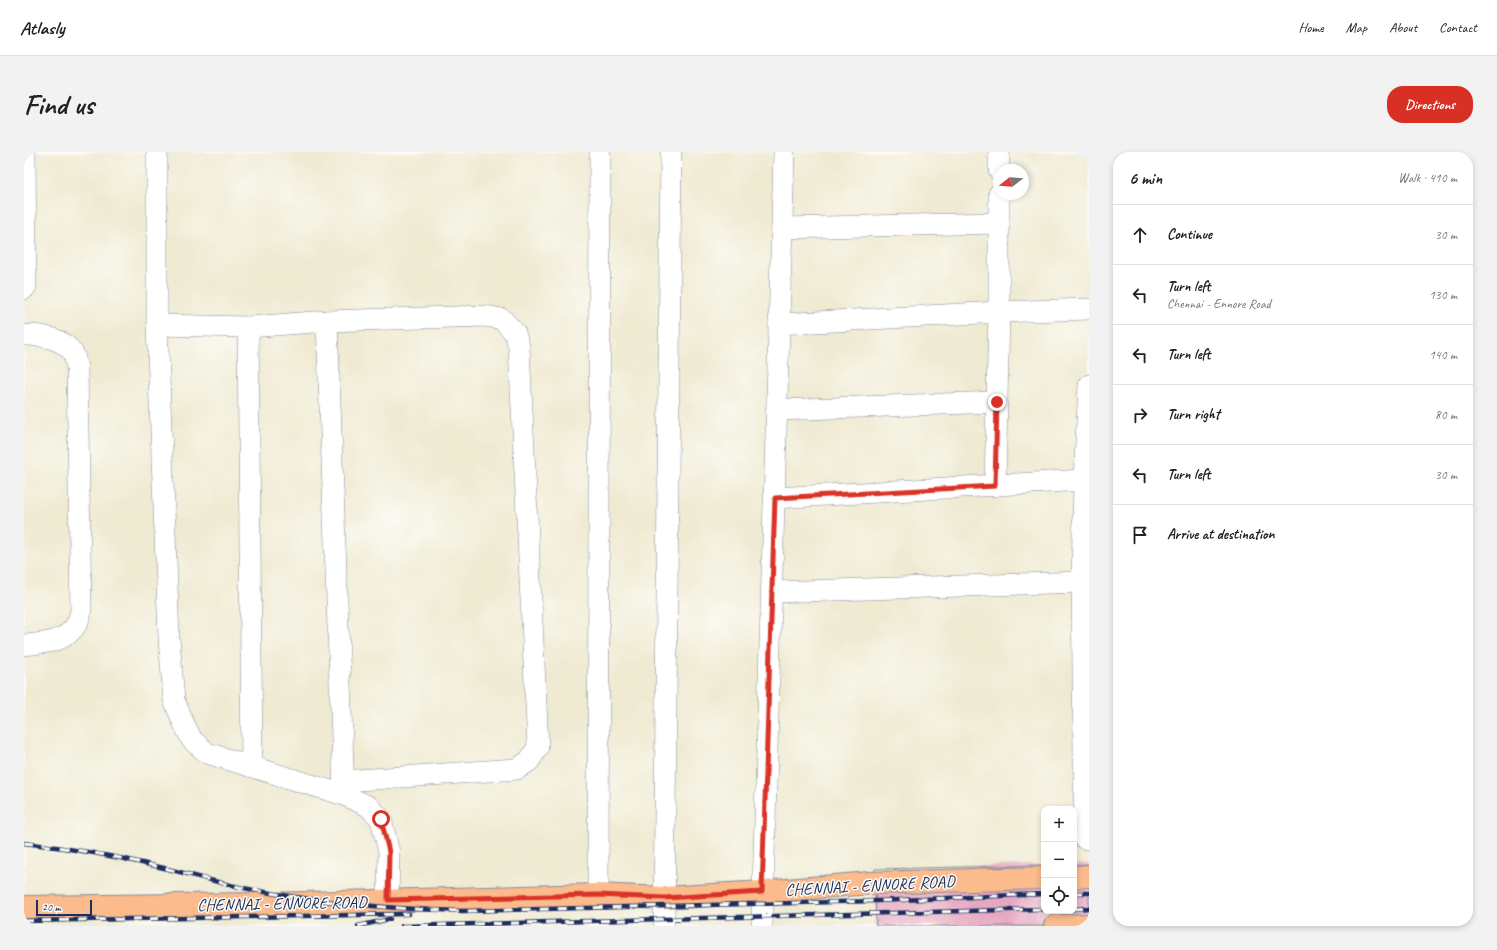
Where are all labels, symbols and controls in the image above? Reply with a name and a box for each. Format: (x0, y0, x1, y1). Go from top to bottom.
text: Atlasly (20, 16, 64, 40)
text: Home (1298, 19, 1324, 36)
text: Map (1346, 19, 1367, 36)
text: About (1389, 19, 1417, 36)
text: Contact (1439, 19, 1477, 36)
button: Directions (1387, 86, 1473, 123)
text: Find us (24, 87, 94, 122)
north arrow (993, 164, 1029, 200)
text: 6 min (1129, 168, 1162, 189)
text: Walk · 410 m (1398, 170, 1457, 186)
icon: ahead (1129, 224, 1151, 246)
text: Continue (1167, 225, 1212, 244)
text: 30 m (1435, 227, 1457, 243)
text: Turn left (1167, 277, 1210, 296)
icon: left (1129, 284, 1151, 306)
text: 130 m (1429, 287, 1457, 303)
text: Chennai - Ennore Road (1167, 296, 1271, 312)
icon: left (1129, 344, 1151, 366)
text: Turn left (1167, 345, 1210, 364)
text: 140 m (1429, 347, 1457, 363)
route end (988, 393, 1006, 411)
icon: right (1129, 404, 1151, 426)
text: Turn right (1167, 405, 1220, 424)
text: 80 m (1435, 407, 1457, 423)
icon: left (1129, 464, 1151, 486)
text: Turn left (1167, 465, 1210, 484)
text: 30 m (1435, 467, 1457, 483)
icon: arrive (1129, 524, 1151, 546)
text: Arrive at destination (1167, 525, 1274, 544)
map controls (1041, 806, 1077, 914)
button: + (1041, 806, 1077, 842)
route start (372, 810, 390, 828)
button: − (1041, 842, 1077, 878)
street label: CHENNAI - ENNORE ROAD (785, 871, 956, 900)
button: locate (1041, 878, 1077, 914)
street label: CHENNAI - ENNORE ROAD (197, 892, 368, 915)
scale bar (36, 898, 92, 917)
text: 20 m (42, 900, 61, 914)

